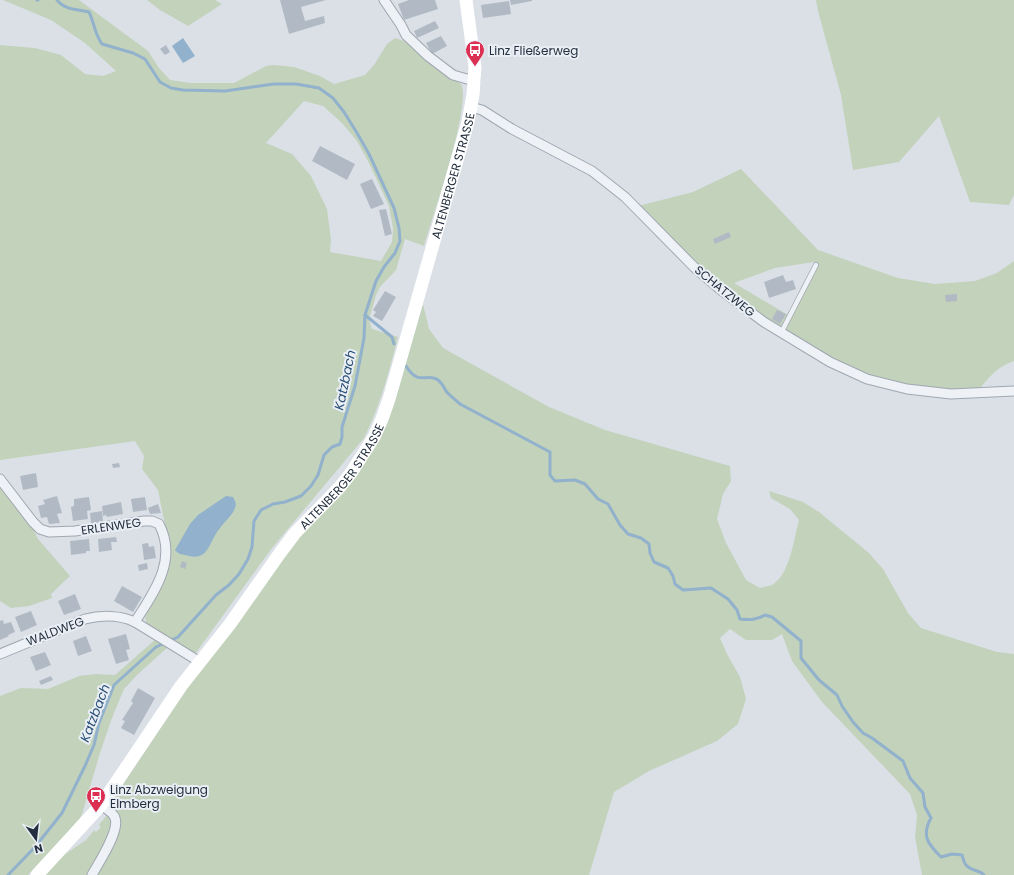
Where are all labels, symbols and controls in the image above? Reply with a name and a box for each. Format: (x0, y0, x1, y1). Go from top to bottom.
bus stop icon: Linz Fließerweg (464, 39, 486, 67)
place label: Linz Fließerweg (489, 42, 578, 59)
street label: ALTENBERGER STRASSE (427, 111, 478, 241)
street label: SCHATZWEG (691, 261, 759, 321)
water label: Katzbach (329, 348, 361, 412)
street label: ALTENBERGER STRASSE (295, 421, 388, 533)
street label: ERLENWEG (80, 513, 142, 539)
street label: WALDWEG (24, 612, 86, 650)
water label: Katzbach (75, 681, 115, 745)
place label: Linz Abzweigung Elmberg (110, 781, 208, 812)
bus stop icon: Linz Abzweigung Elmberg (85, 785, 107, 813)
north arrow (16, 819, 56, 859)
text: N (33, 840, 45, 857)

